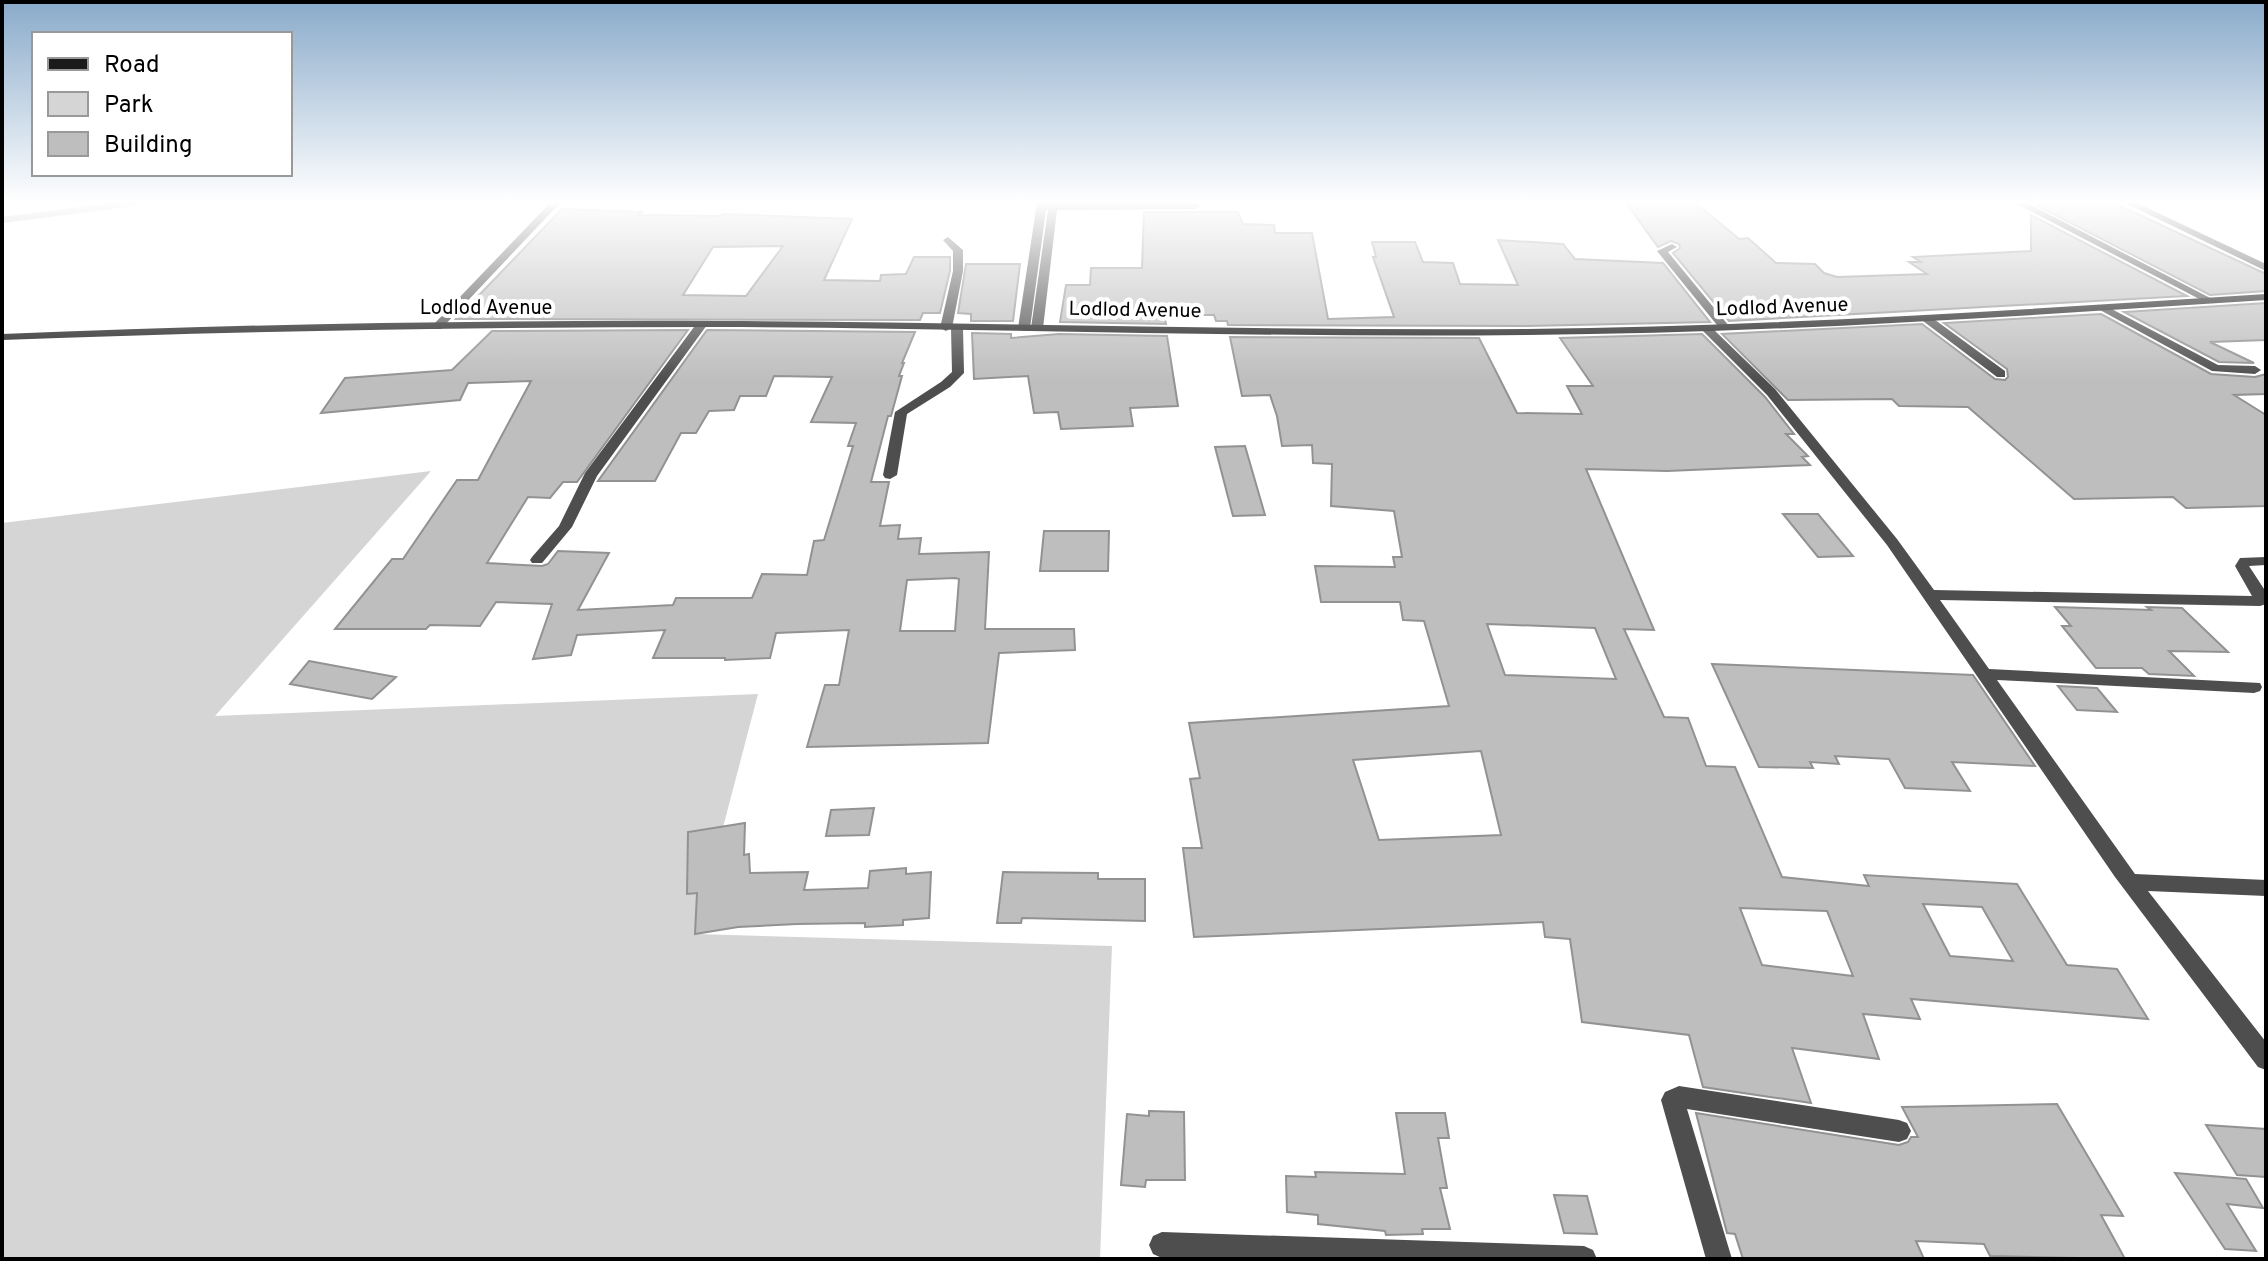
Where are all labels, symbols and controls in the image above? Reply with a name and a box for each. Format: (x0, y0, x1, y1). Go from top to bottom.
legend (32, 32, 292, 176)
text: Road (104, 51, 160, 81)
text: Park (104, 91, 154, 121)
text: Building (104, 131, 193, 161)
street label: Lodlod Avenue (1715, 293, 1849, 323)
street label: Lodlod Avenue (420, 296, 552, 322)
street label: Lodlod Avenue (1068, 297, 1202, 325)

